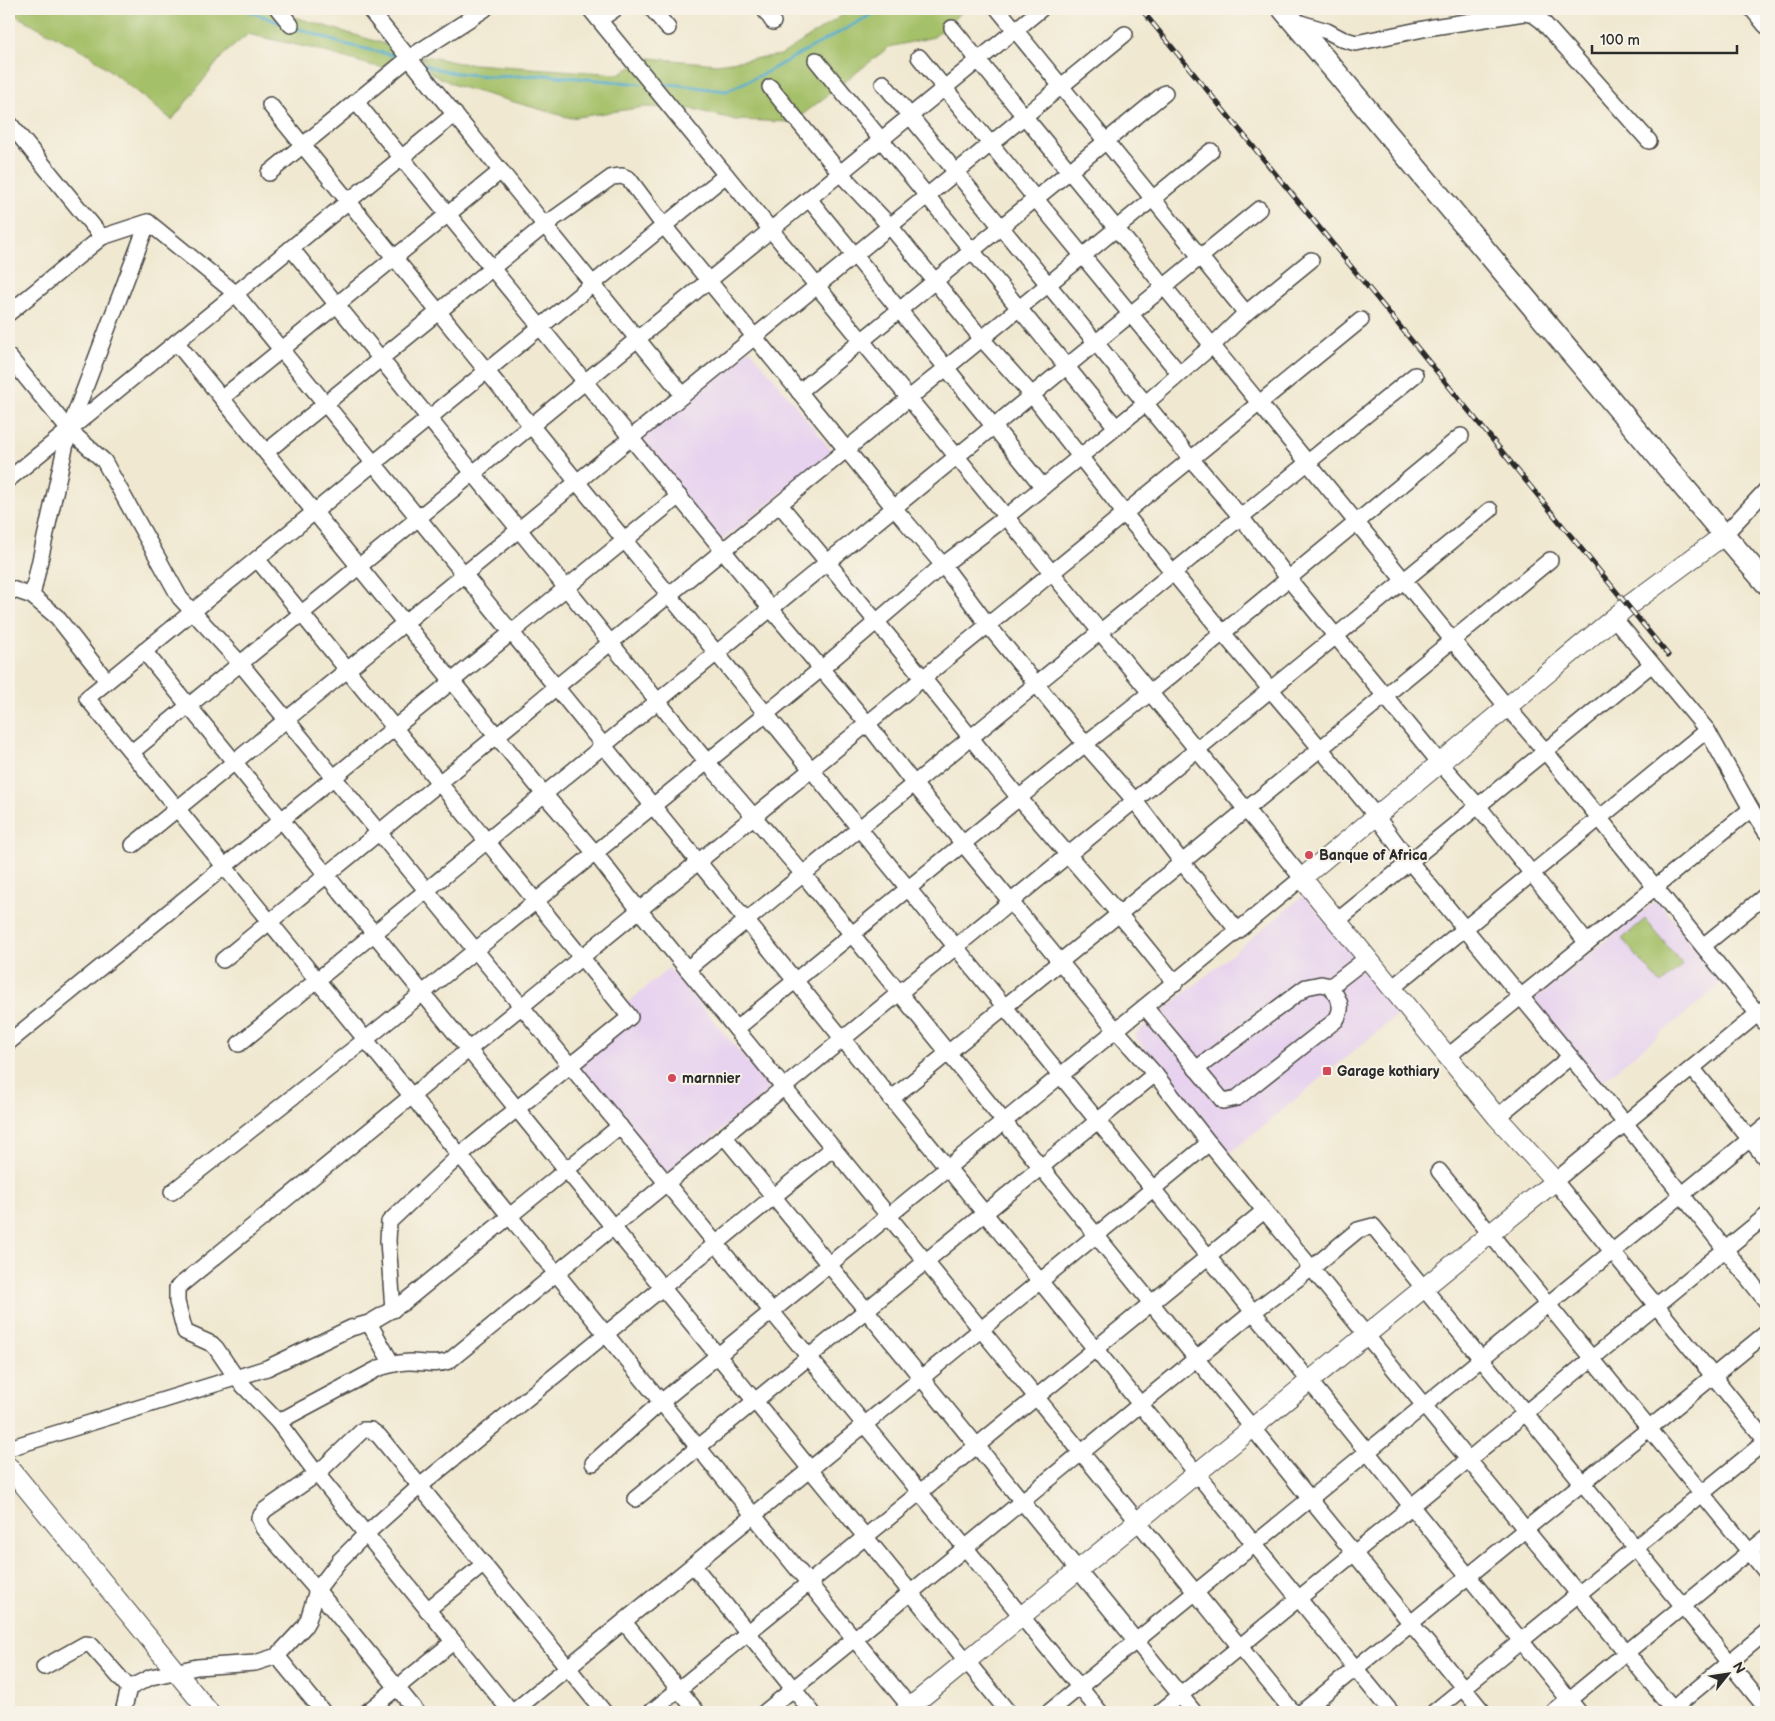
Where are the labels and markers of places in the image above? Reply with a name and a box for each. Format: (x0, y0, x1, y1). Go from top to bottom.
place label: Banque of Africa (1319, 847, 1428, 864)
marker: Banque of Africa (1303, 849, 1315, 861)
place label: Garage kothiary (1337, 1063, 1440, 1080)
marker: Garage kothiary (1321, 1065, 1333, 1077)
place label: marnnier (682, 1070, 741, 1087)
marker: marnnier (666, 1072, 678, 1084)

